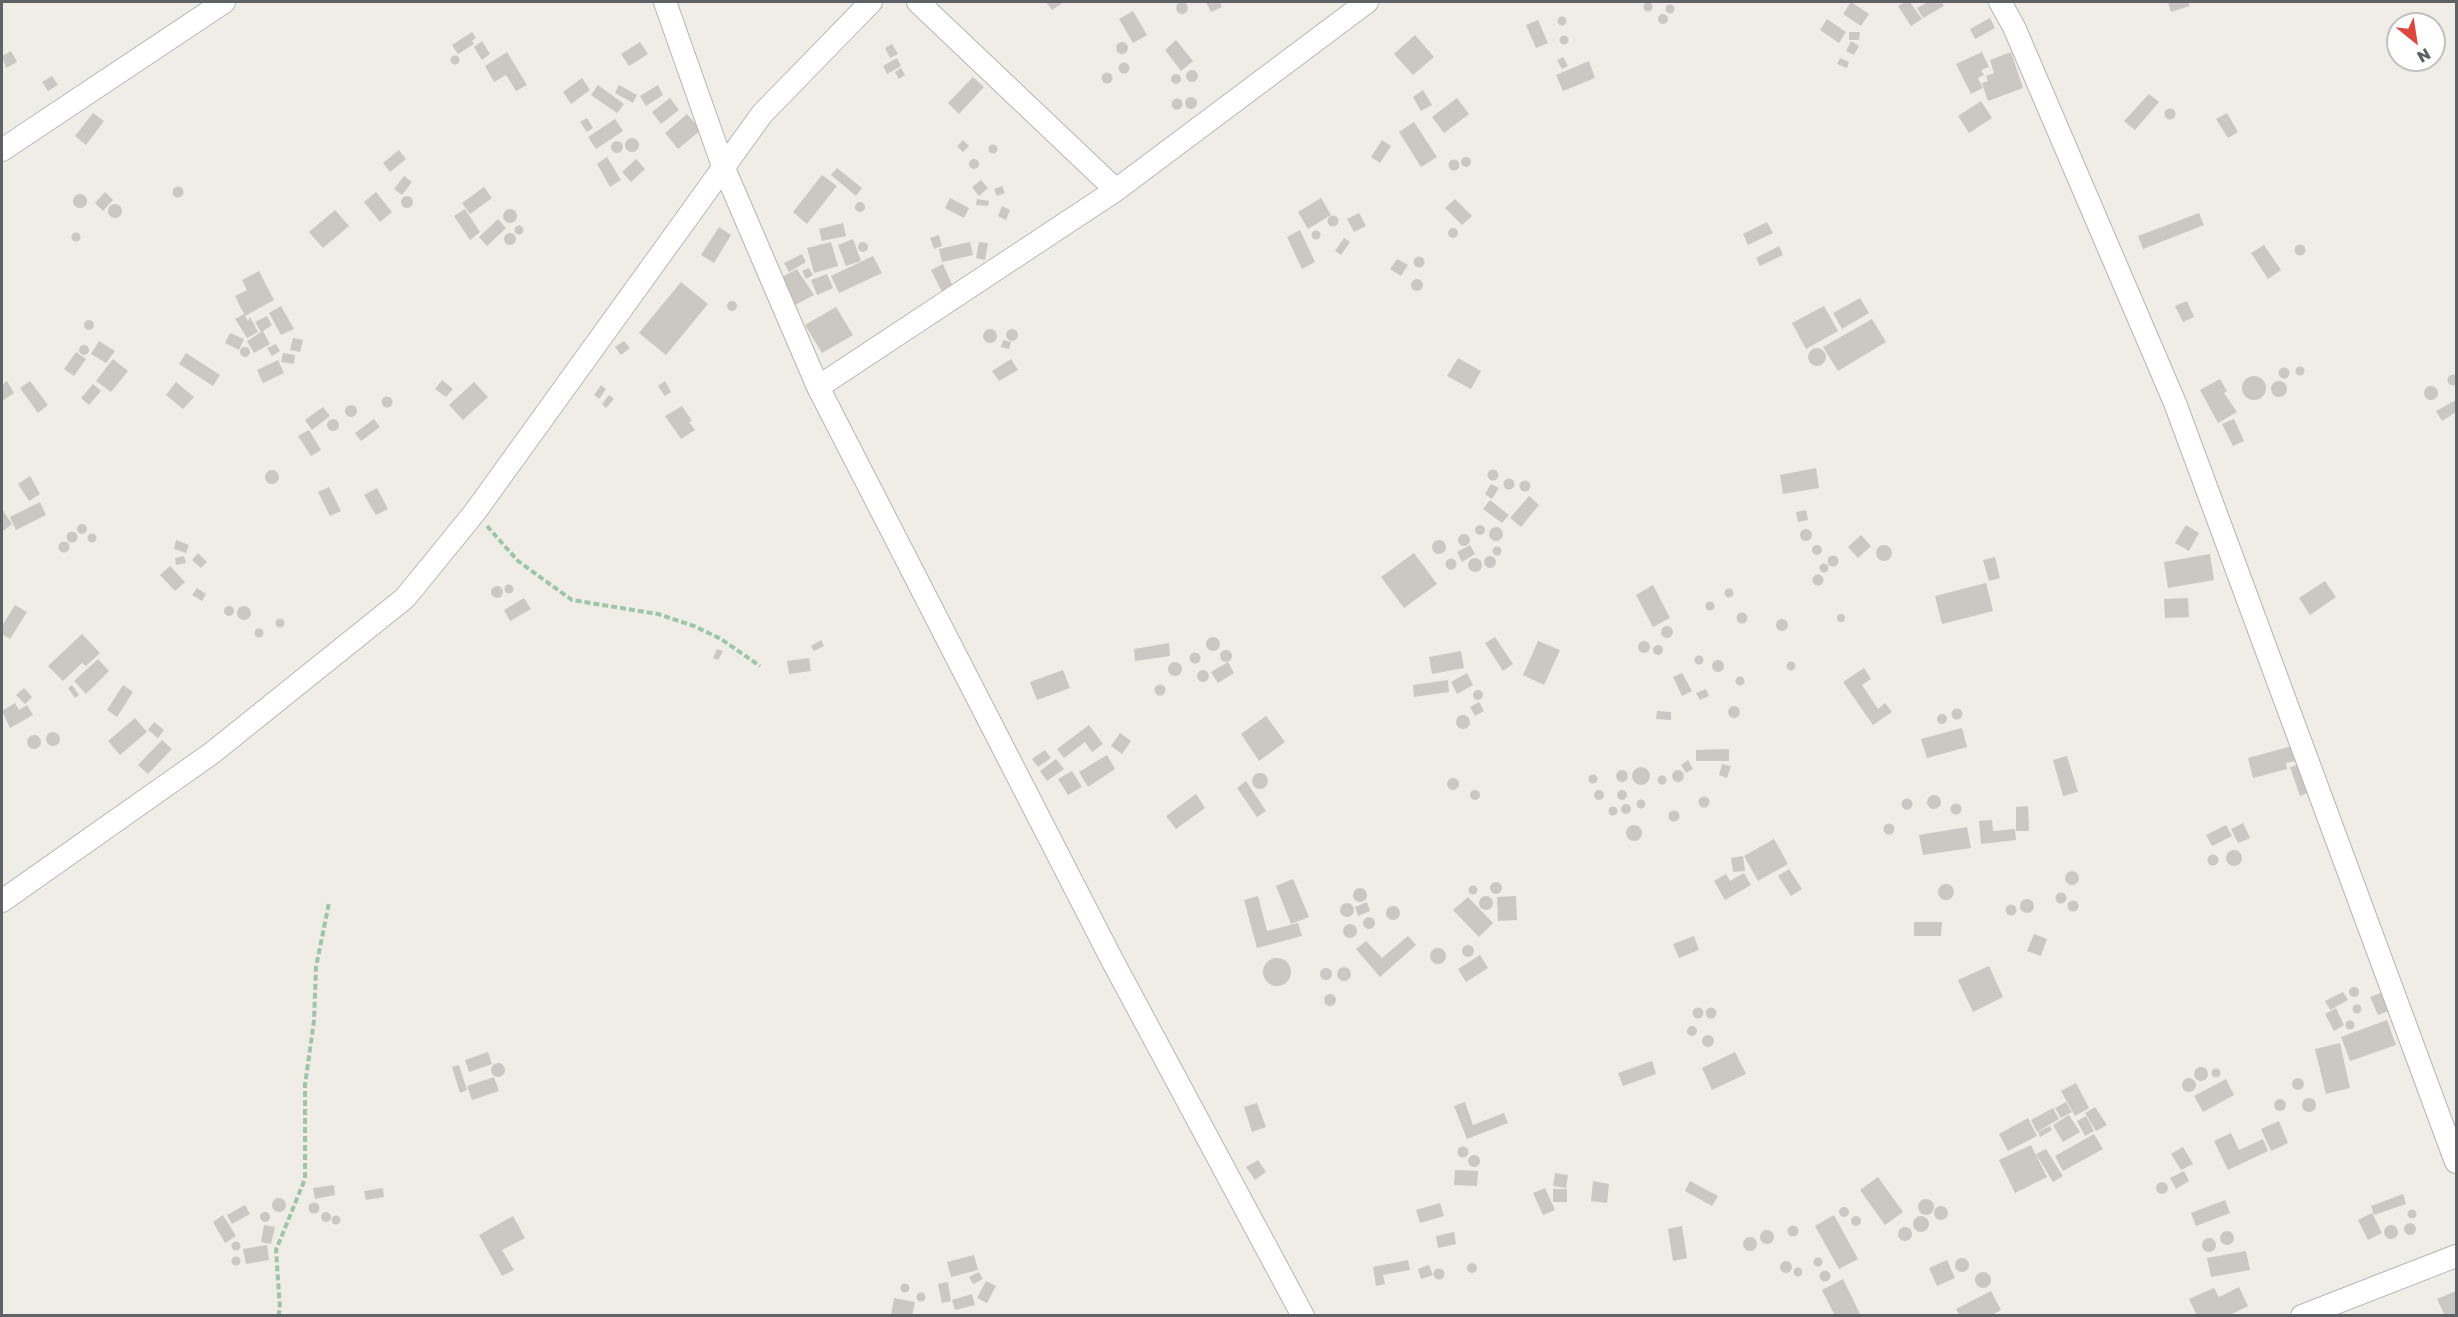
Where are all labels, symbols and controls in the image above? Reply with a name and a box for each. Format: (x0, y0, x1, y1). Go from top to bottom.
north arrow (2386, 12, 2446, 72)
text: N (2414, 44, 2434, 68)

